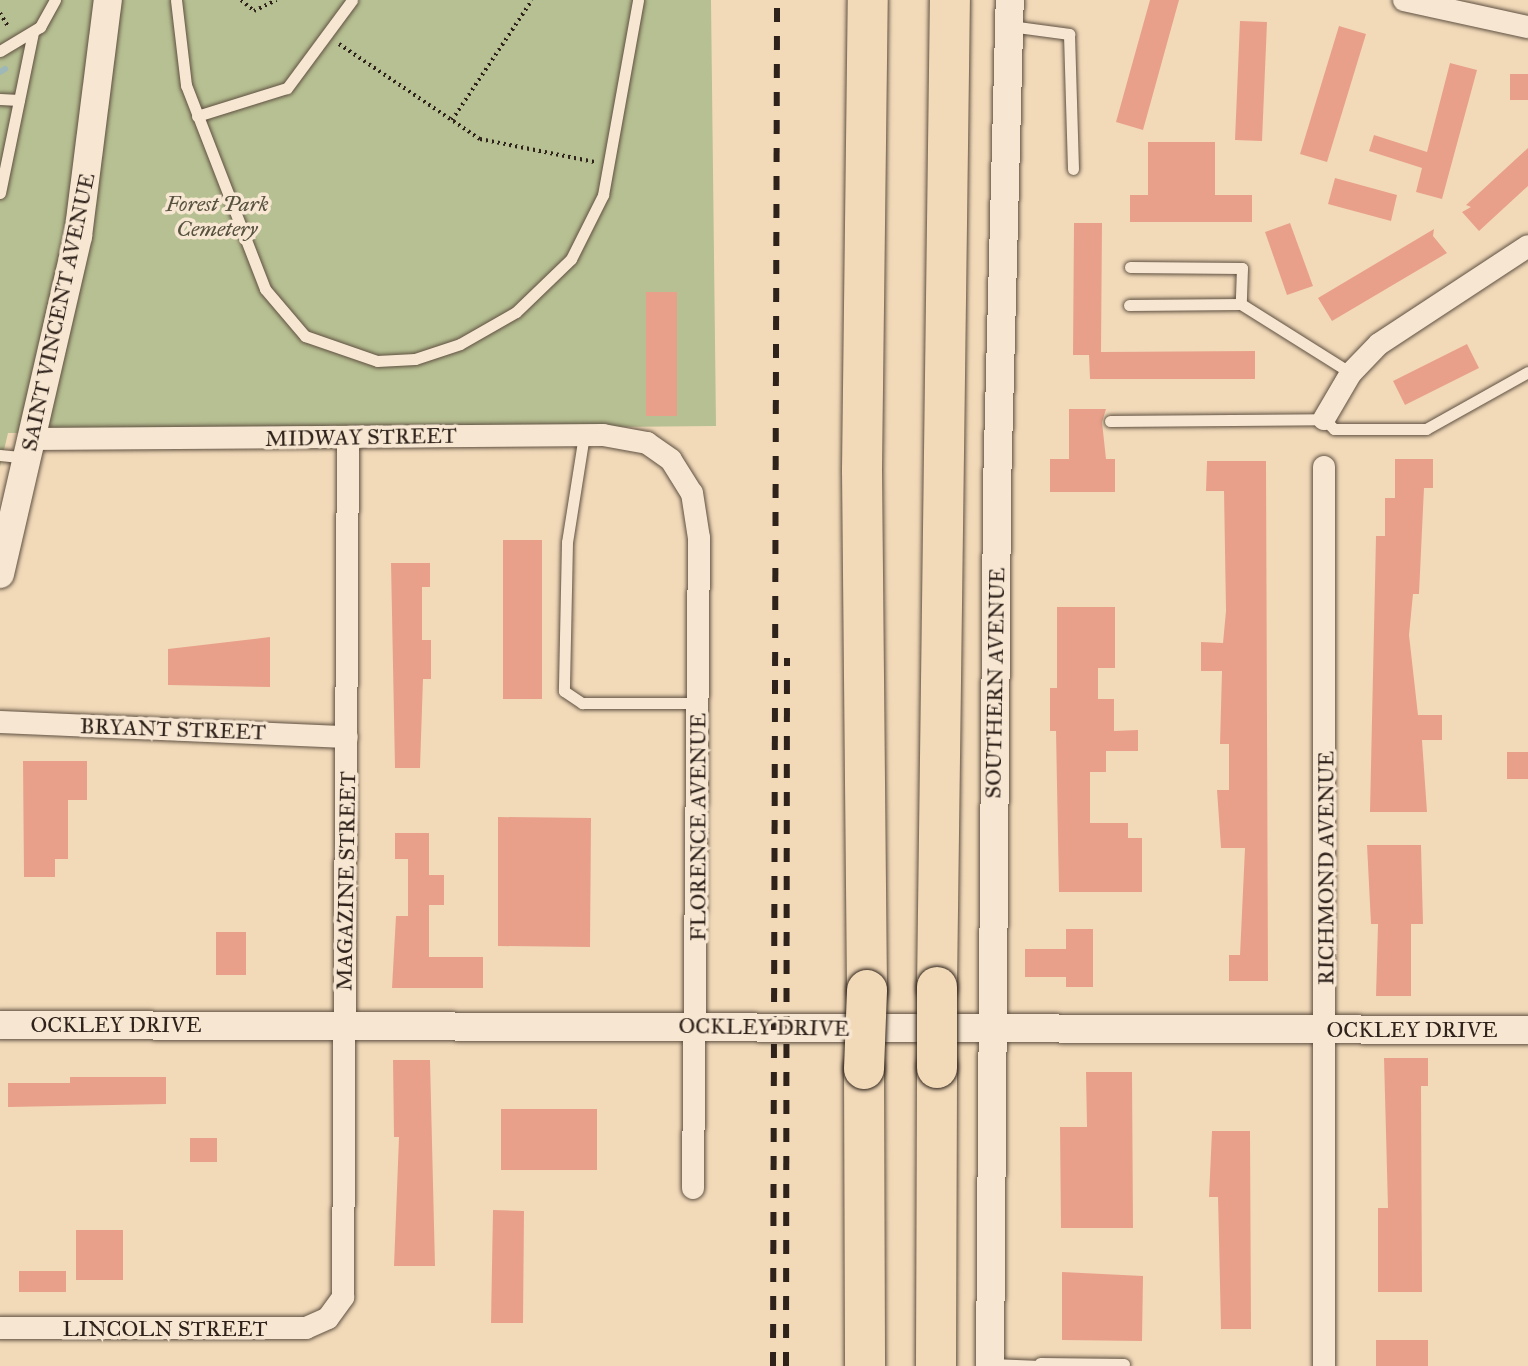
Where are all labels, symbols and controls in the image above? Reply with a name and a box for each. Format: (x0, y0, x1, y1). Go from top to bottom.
street label: SAINT VINCENT AVENUE (16, 170, 100, 454)
park label: Forest Park Cemetery (166, 190, 268, 242)
street label: MIDWAY STREET (265, 422, 457, 452)
street label: SOUTHERN AVENUE (980, 567, 1010, 799)
street label: BRYANT STREET (80, 713, 266, 745)
street label: FLORENCE AVENUE (685, 713, 711, 941)
street label: RICHMOND AVENUE (1313, 751, 1339, 985)
street label: MAGAZINE STREET (331, 771, 361, 991)
street label: OCKLEY DRIVE (30, 1012, 202, 1038)
street label: OCKLEY DRIVE (678, 1012, 850, 1042)
street label: OCKLEY DRIVE (1326, 1017, 1498, 1043)
street label: LINCOLN STREET (62, 1316, 268, 1342)

